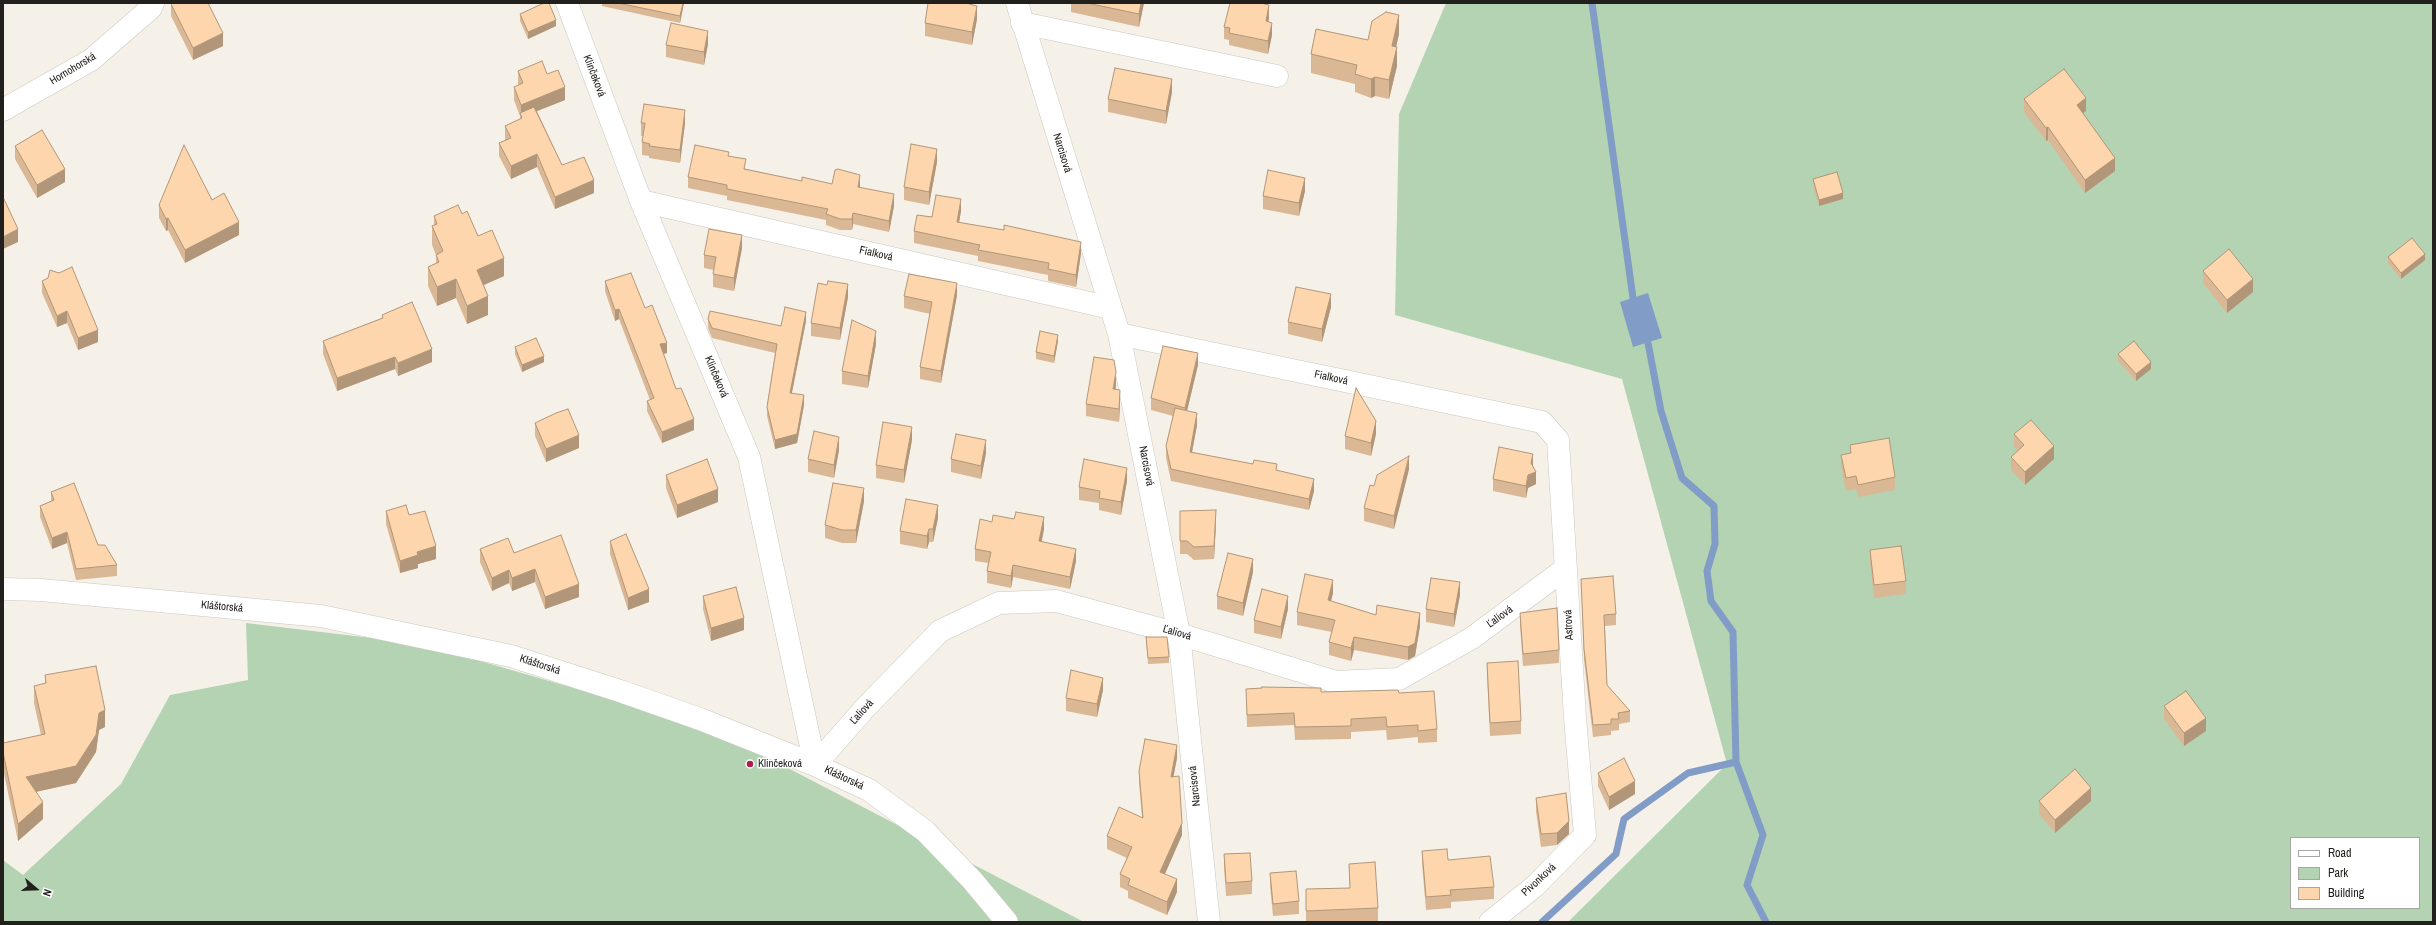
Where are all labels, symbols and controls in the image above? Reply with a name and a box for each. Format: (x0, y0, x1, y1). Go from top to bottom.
street label: Hornohorská (47, 50, 99, 88)
street label: Klinčeková (580, 53, 608, 99)
street label: Narcisová (1050, 132, 1074, 174)
street label: Fialková (858, 244, 894, 264)
street label: Klinčeková (701, 354, 731, 400)
street label: Fialková (1313, 368, 1349, 388)
street label: Narcisová (1136, 445, 1156, 487)
street label: Kláštorská (200, 599, 244, 615)
street label: Ľaliová (1484, 603, 1516, 631)
street label: Astrová (1562, 609, 1576, 641)
street label: Ľaliová (1161, 623, 1193, 643)
street label: Kláštorská (518, 652, 562, 678)
street label: Ľaliová (847, 697, 877, 727)
place label: Klinčeková (758, 757, 802, 771)
marker: Klinčeková (745, 759, 755, 769)
street label: Kláštorská (822, 763, 866, 793)
street label: Narcisová (1186, 765, 1204, 807)
legend (2290, 837, 2420, 909)
text: Road (2328, 845, 2352, 861)
street label: Pivonková (1519, 861, 1559, 899)
text: Park (2328, 865, 2348, 881)
north arrow (16, 869, 56, 909)
text: Building (2328, 885, 2364, 901)
text: N (40, 888, 55, 898)

